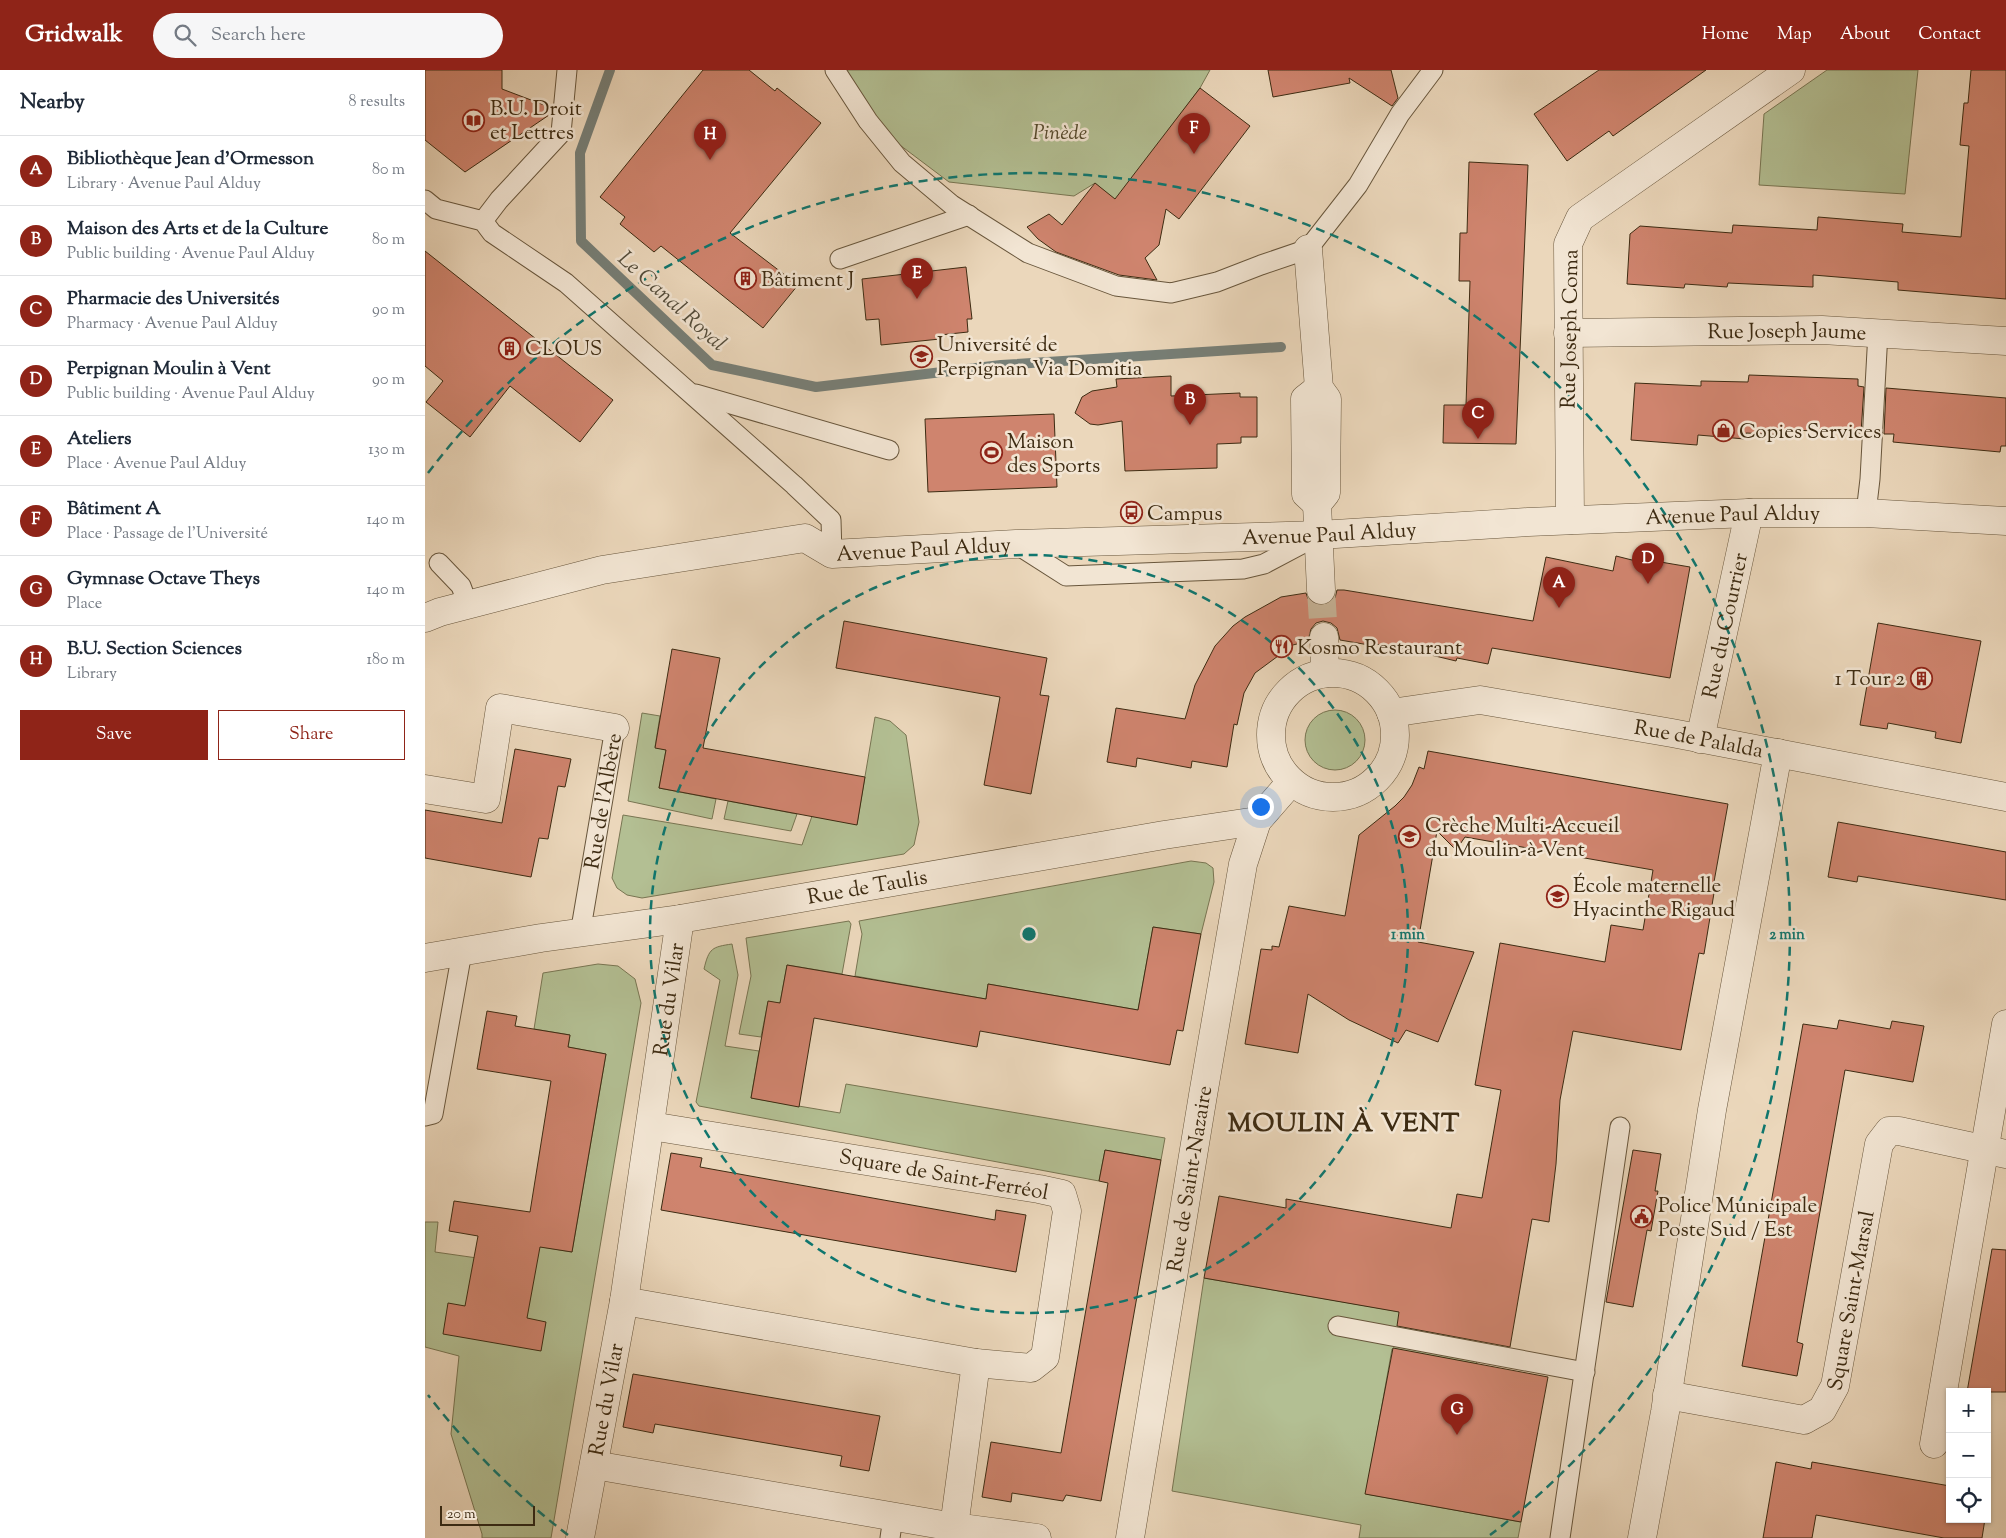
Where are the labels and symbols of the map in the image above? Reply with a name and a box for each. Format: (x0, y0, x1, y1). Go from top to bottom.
place label: B.U. Droit et Lettres (490, 95, 582, 149)
library icon: B.U. Droit et Lettres (462, 108, 486, 132)
pin: F (1178, 113, 1210, 154)
pin: H (694, 119, 726, 160)
park label: Pinède (1033, 119, 1087, 149)
water label: Le Canal Royal (609, 244, 733, 360)
street label: Rue Joseph Coma (1555, 249, 1587, 409)
pin: E (901, 258, 933, 299)
place label: Bâtiment J (761, 266, 854, 296)
building icon: Bâtiment J (733, 267, 757, 291)
street label: Rue Joseph Jaume (1707, 317, 1867, 350)
place label: Université de Perpignan Via Domitia (937, 331, 1143, 385)
place label: CLOUS (525, 335, 602, 365)
building icon: CLOUS (497, 336, 521, 360)
school or university icon: Université de Perpignan Via Domitia (909, 344, 933, 368)
pin: B (1174, 384, 1206, 425)
pin: C (1462, 398, 1494, 439)
place label: Copies Services (1739, 418, 1881, 448)
shop icon: Copies Services (1711, 419, 1735, 443)
place label: Maison des Sports (1007, 428, 1100, 482)
sports icon: Maison des Sports (979, 441, 1003, 465)
place label: Campus (1147, 500, 1222, 530)
street label: Avenue Paul Alduy (1645, 500, 1821, 534)
bus stop icon: Campus (1119, 501, 1143, 525)
street label: Avenue Paul Alduy (1241, 516, 1418, 554)
street label: Avenue Paul Alduy (835, 531, 1012, 571)
pin: D (1632, 543, 1664, 584)
street label: Rue du Courrier (1696, 550, 1757, 702)
pin: A (1543, 567, 1575, 608)
place label: Kosmo Restaurant (1297, 634, 1462, 664)
restaurant icon: Kosmo Restaurant (1269, 635, 1293, 659)
place label: 1 Tour 2 (1835, 665, 1905, 695)
building icon: 1 Tour 2 (1909, 666, 1933, 690)
street label: Rue de Palalda (1631, 714, 1766, 767)
street label: Rue de l'Albère (578, 731, 631, 872)
your location (1248, 794, 1274, 820)
place label: Crèche Multi-Accueil du Moulin-à-Vent (1425, 812, 1620, 866)
school or university icon: Crèche Multi-Accueil du Moulin-à-Vent (1397, 825, 1421, 849)
street label: Rue de Taulis (805, 863, 930, 914)
place label: École maternelle Hyacinthe Rigaud (1573, 872, 1735, 926)
school or university icon: École maternelle Hyacinthe Rigaud (1545, 885, 1569, 909)
centre of rings (1020, 925, 1038, 943)
text: 1 min (1391, 925, 1425, 946)
text: 2 min (1769, 925, 1805, 946)
street label: Rue du Vilar (647, 941, 693, 1058)
street label: Rue de Saint-Nazaire (1161, 1084, 1221, 1275)
district label: MOULIN À VENT (1228, 1106, 1460, 1143)
street label: Square de Saint-Ferréol (837, 1143, 1051, 1209)
place label: Police Municipale Poste Sud / Est (1658, 1192, 1817, 1246)
public building icon: Police Municipale Poste Sud / Est (1630, 1205, 1654, 1229)
street label: Square Saint-Marsal (1821, 1208, 1884, 1393)
street label: Rue du Vilar (583, 1341, 633, 1458)
pin: G (1441, 1394, 1473, 1435)
scale bar (440, 1503, 535, 1526)

